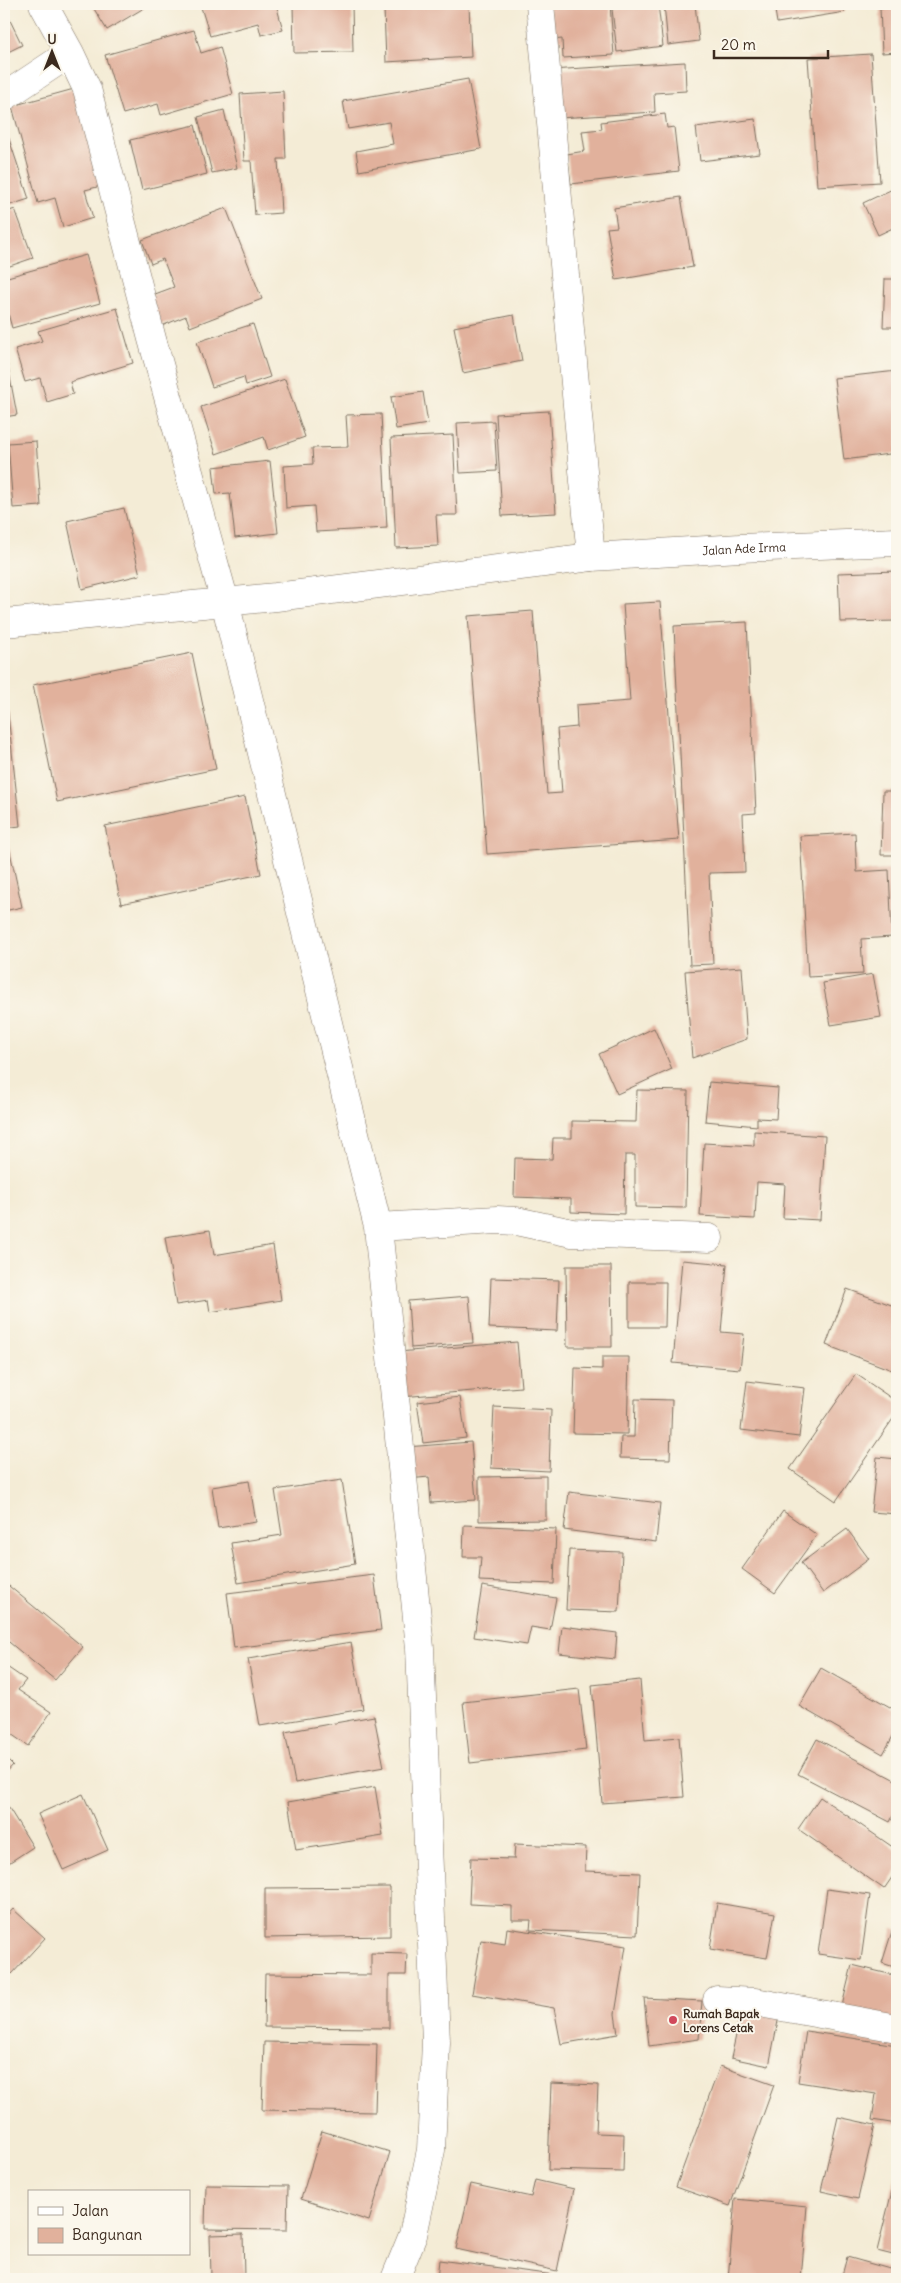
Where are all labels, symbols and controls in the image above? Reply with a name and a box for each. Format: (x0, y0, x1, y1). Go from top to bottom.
north arrow (28, 28, 78, 78)
scale bar (714, 28, 827, 60)
text: U (47, 30, 57, 48)
text: 20 m (721, 35, 756, 54)
street label: Jalan Ade Irma (702, 539, 786, 558)
place label: Rumah Bapak Lorens Cetak (683, 2006, 759, 2035)
marker: Rumah Bapak Lorens Cetak (667, 2014, 679, 2026)
legend (28, 2190, 190, 2256)
text: Jalan (72, 2201, 109, 2220)
text: Bangunan (72, 2225, 142, 2244)

